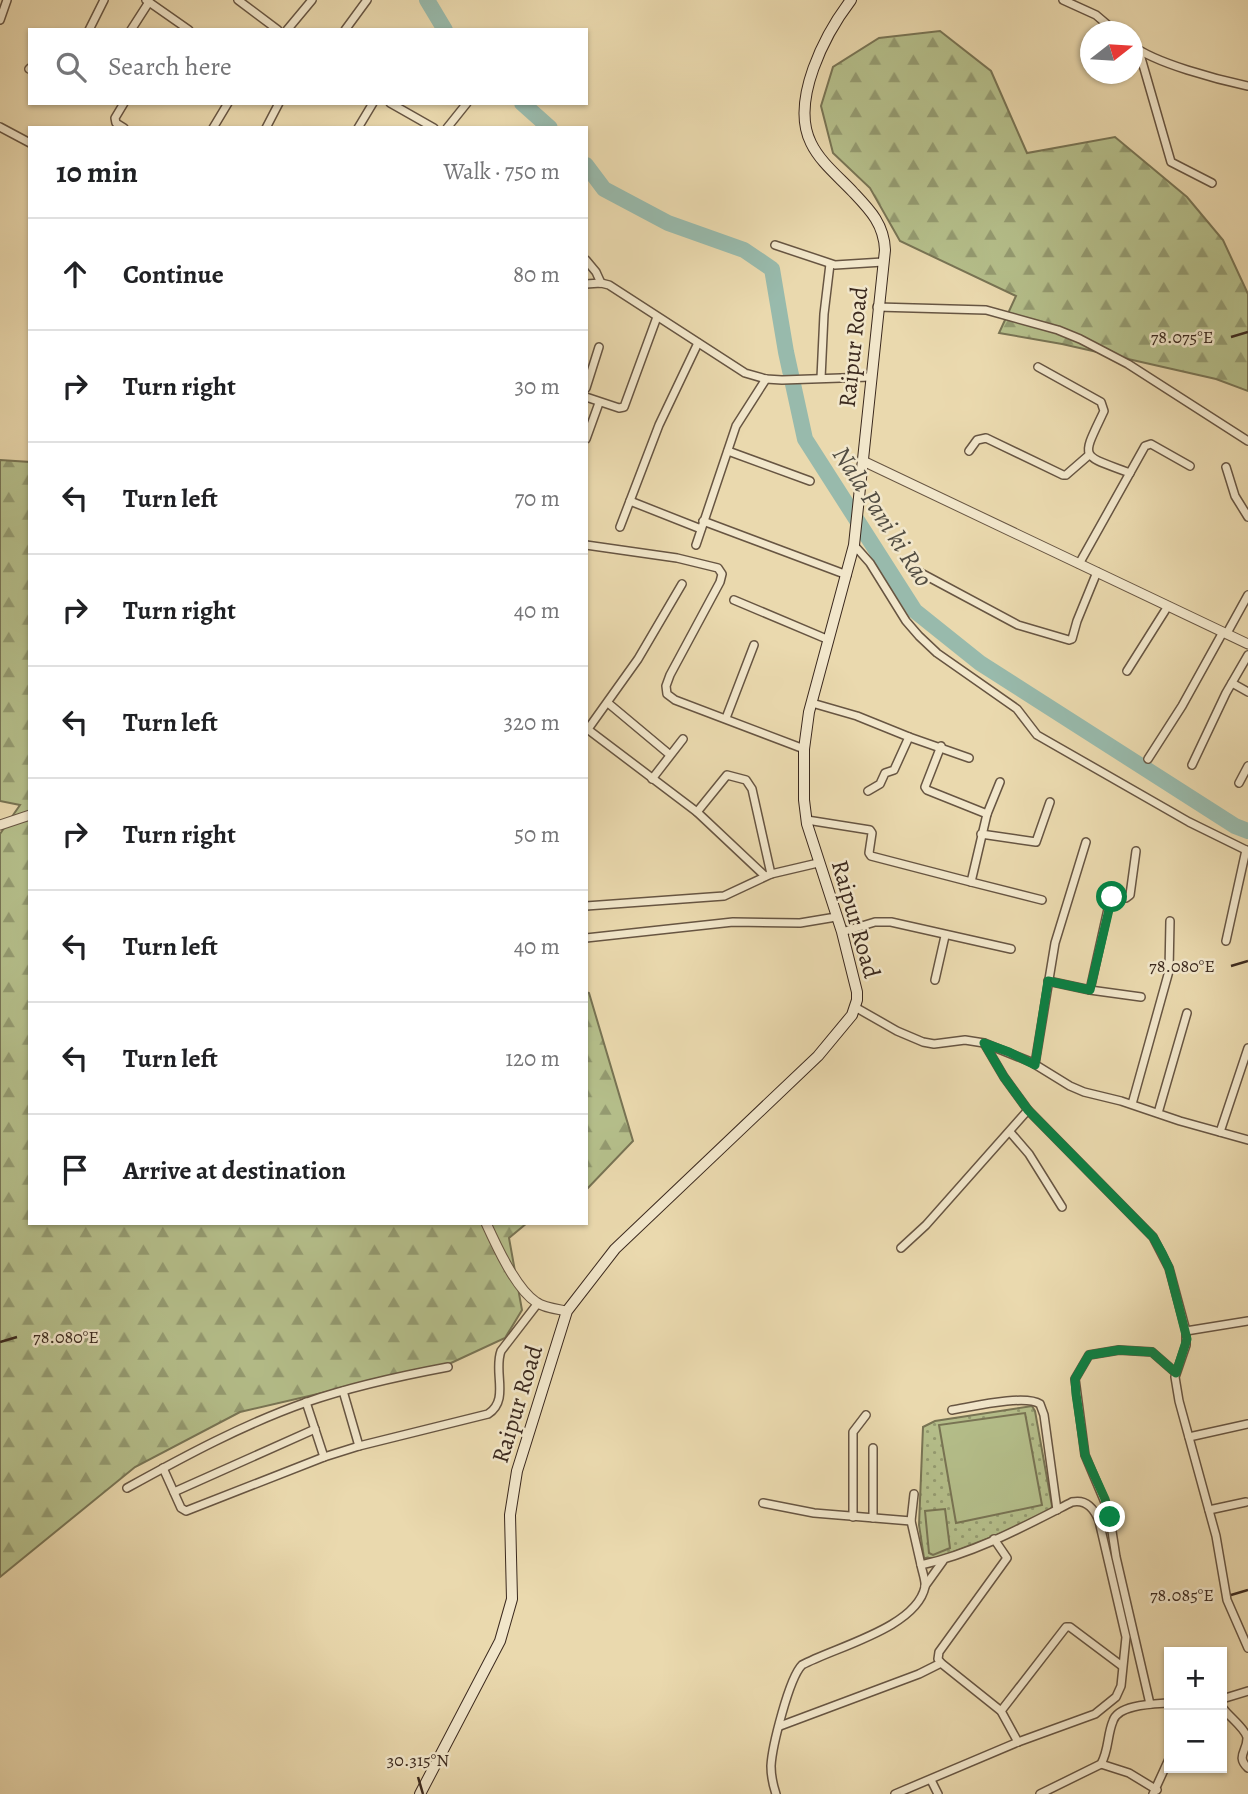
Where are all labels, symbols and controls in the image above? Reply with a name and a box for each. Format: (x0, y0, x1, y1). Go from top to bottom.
north arrow (1080, 21, 1143, 84)
search box (28, 28, 588, 105)
icon: search (52, 48, 90, 86)
text: Search here (108, 49, 232, 84)
text: 10 min (56, 152, 138, 192)
text: Walk · 750 m (443, 156, 560, 187)
icon: ahead (56, 255, 94, 293)
text: Continue (123, 257, 224, 292)
text: 80 m (513, 259, 560, 290)
street label: Raipur Road (831, 285, 875, 409)
text: 78.075°E (1151, 325, 1213, 349)
icon: right (56, 367, 94, 405)
text: Turn right (123, 369, 236, 404)
text: 30 m (514, 371, 560, 402)
water label: Nala Pani ki Rao (824, 439, 941, 593)
icon: left (56, 479, 94, 517)
text: Turn left (123, 481, 218, 516)
text: 70 m (514, 483, 560, 514)
icon: right (56, 591, 94, 629)
text: Turn right (123, 593, 236, 628)
text: 40 m (514, 595, 560, 626)
icon: left (56, 703, 94, 741)
text: Turn left (123, 705, 218, 740)
text: 320 m (504, 707, 560, 738)
icon: right (56, 815, 94, 853)
text: Turn right (123, 817, 236, 852)
text: 50 m (514, 819, 560, 850)
street label: Raipur Road (824, 856, 888, 982)
route start (1096, 881, 1127, 912)
icon: left (56, 927, 94, 965)
text: Turn left (123, 929, 218, 964)
text: 40 m (514, 931, 560, 962)
text: 78.080°E (1149, 954, 1215, 978)
icon: left (56, 1039, 94, 1077)
text: Turn left (123, 1041, 218, 1076)
text: 120 m (505, 1043, 560, 1074)
icon: arrive (56, 1151, 94, 1189)
text: Arrive at destination (123, 1153, 346, 1188)
text: 78.080°E (33, 1325, 99, 1349)
street label: Raipur Road (484, 1341, 550, 1467)
route end (1094, 1501, 1125, 1532)
text: 78.085°E (1150, 1583, 1214, 1607)
map controls (1164, 1647, 1227, 1773)
button: + (1164, 1647, 1227, 1710)
button: − (1164, 1710, 1227, 1773)
text: 30.315°N (387, 1748, 449, 1772)

